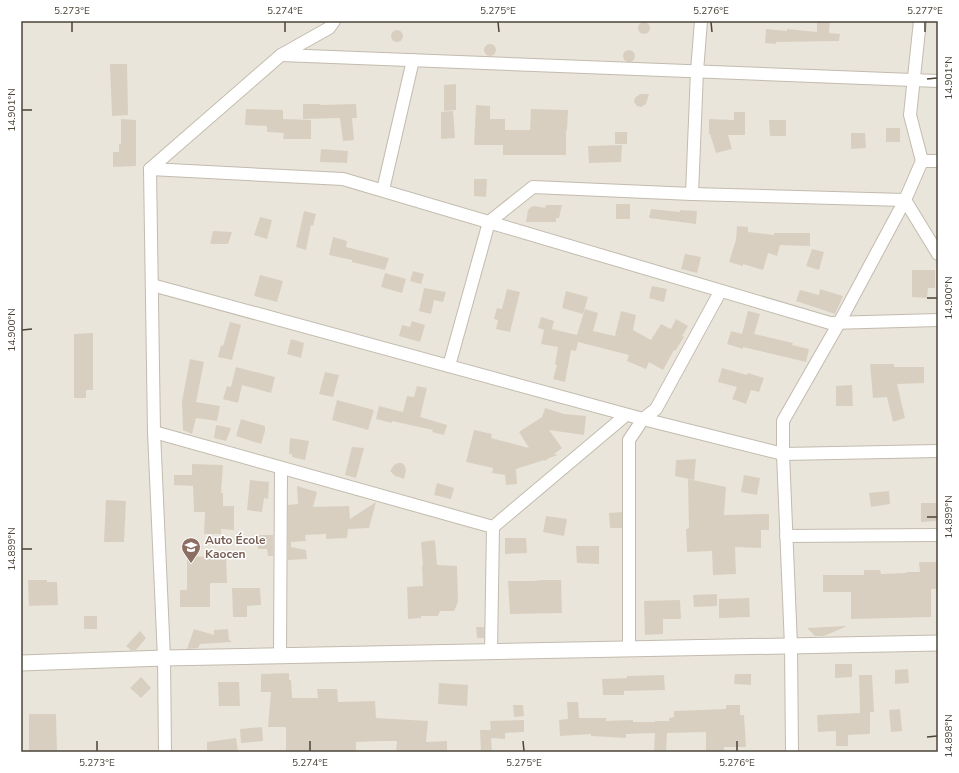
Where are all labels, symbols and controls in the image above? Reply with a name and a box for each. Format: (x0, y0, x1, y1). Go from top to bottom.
text: 5.273°E (54, 4, 90, 18)
text: 5.274°E (267, 4, 303, 18)
text: 5.275°E (480, 4, 516, 18)
text: 5.276°E (693, 4, 729, 18)
text: 5.277°E (907, 4, 943, 18)
text: 14.901°N (942, 56, 956, 100)
text: 14.901°N (5, 88, 19, 132)
text: 14.900°N (942, 276, 956, 320)
text: 14.900°N (5, 308, 19, 352)
text: 14.899°N (942, 495, 956, 539)
text: 14.899°N (5, 527, 19, 571)
place label: Auto École Kaocen (205, 532, 266, 562)
school or university icon: Auto École Kaocen (180, 536, 202, 564)
text: 14.898°N (942, 714, 956, 758)
text: 5.273°E (79, 756, 115, 770)
text: 5.274°E (292, 756, 328, 770)
text: 5.275°E (506, 756, 542, 770)
text: 5.276°E (719, 756, 755, 770)

